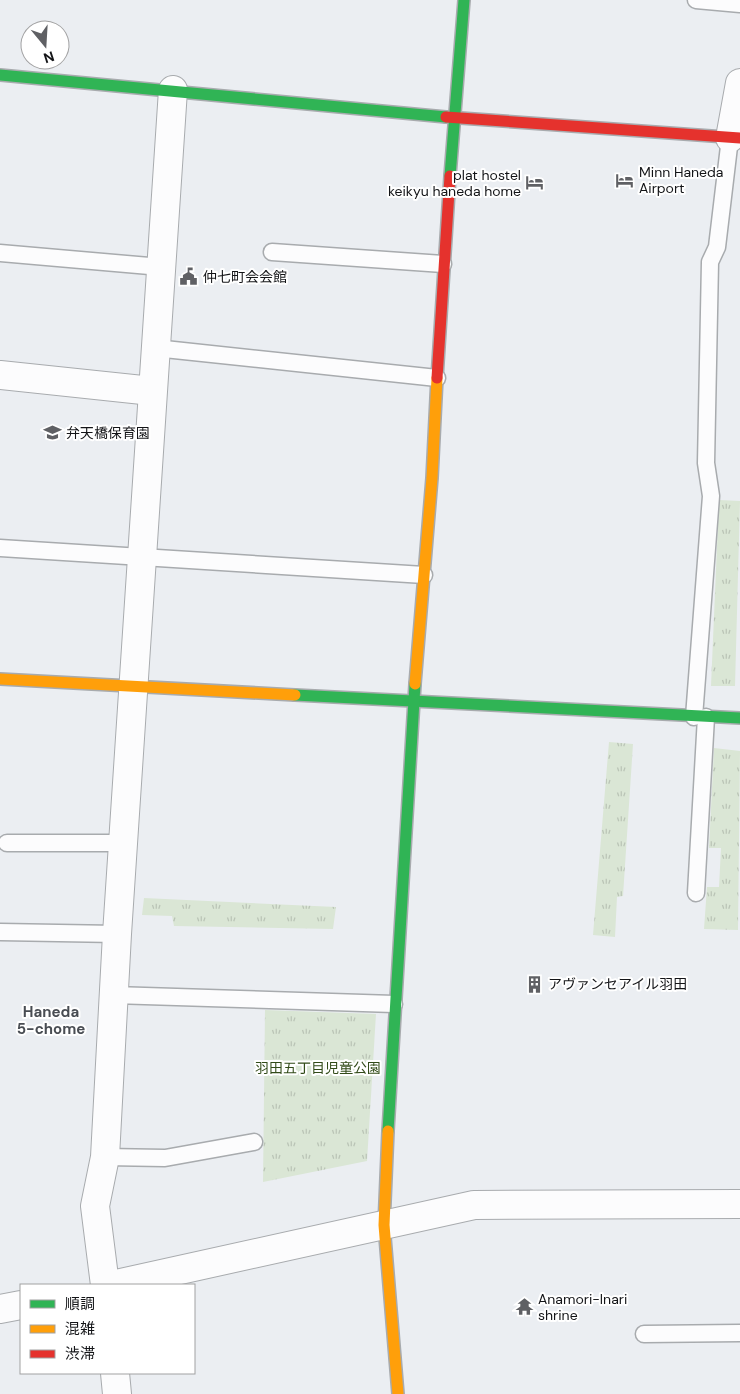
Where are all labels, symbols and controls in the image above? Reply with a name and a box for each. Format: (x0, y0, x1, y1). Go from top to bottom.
north arrow (20, 20, 70, 70)
text: N (41, 47, 57, 68)
place label: Minn Haneda Airport (639, 163, 723, 197)
place label: plat hostel keikyu haneda home (388, 166, 521, 200)
hotel icon: Minn Haneda Airport (615, 170, 635, 190)
hotel icon: plat hostel keikyu haneda home (525, 173, 545, 193)
public building icon: 仲七町会会館 (179, 267, 199, 287)
place label: 仲七町会会館 (203, 268, 287, 286)
school or university icon: 弁天橋保育園 (42, 423, 62, 443)
place label: 弁天橋保育園 (66, 424, 150, 442)
building icon: アヴァンセアイル羽田 (524, 974, 544, 994)
place label: アヴァンセアイル羽田 (548, 975, 687, 993)
district label: Haneda 5-chome (17, 1002, 85, 1039)
park label: 羽田五丁目児童公園 (255, 1059, 381, 1077)
legend (20, 1284, 195, 1374)
place label: Anamori-Inari shrine (538, 1290, 627, 1324)
text: 順調 (65, 1294, 95, 1314)
temple icon: Anamori-Inari shrine (514, 1297, 534, 1317)
text: 混雑 (65, 1319, 95, 1339)
text: 渋滞 (65, 1344, 95, 1364)

